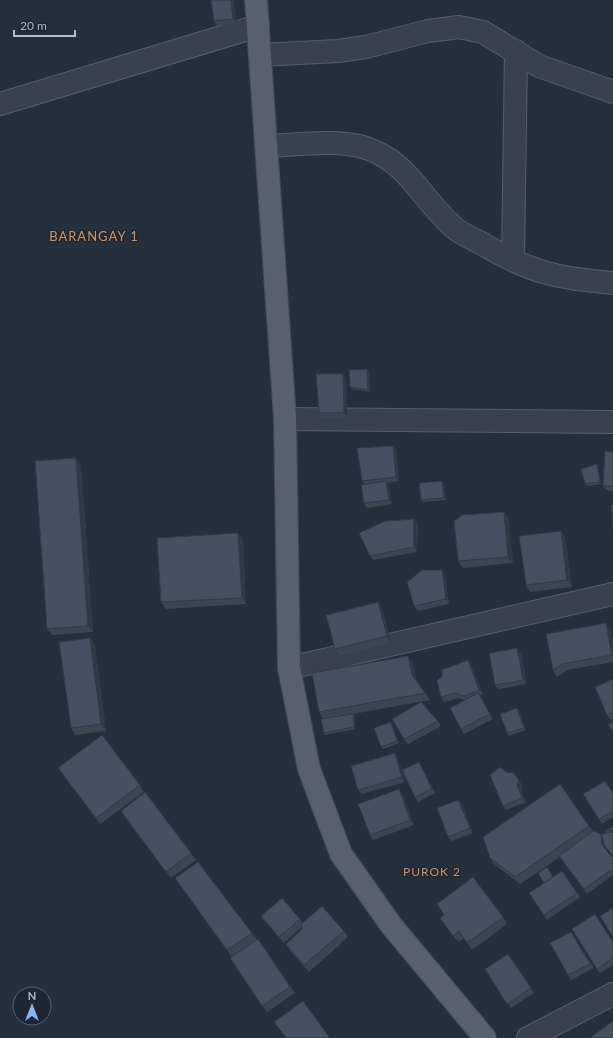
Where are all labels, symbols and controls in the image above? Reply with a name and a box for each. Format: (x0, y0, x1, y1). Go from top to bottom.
scale bar (14, 12, 75, 38)
text: 20 m (20, 18, 47, 33)
district label: BARANGAY 1 (49, 228, 139, 244)
district label: PUROK 2 (403, 864, 461, 879)
north arrow (12, 986, 52, 1026)
text: N (28, 989, 36, 1002)

